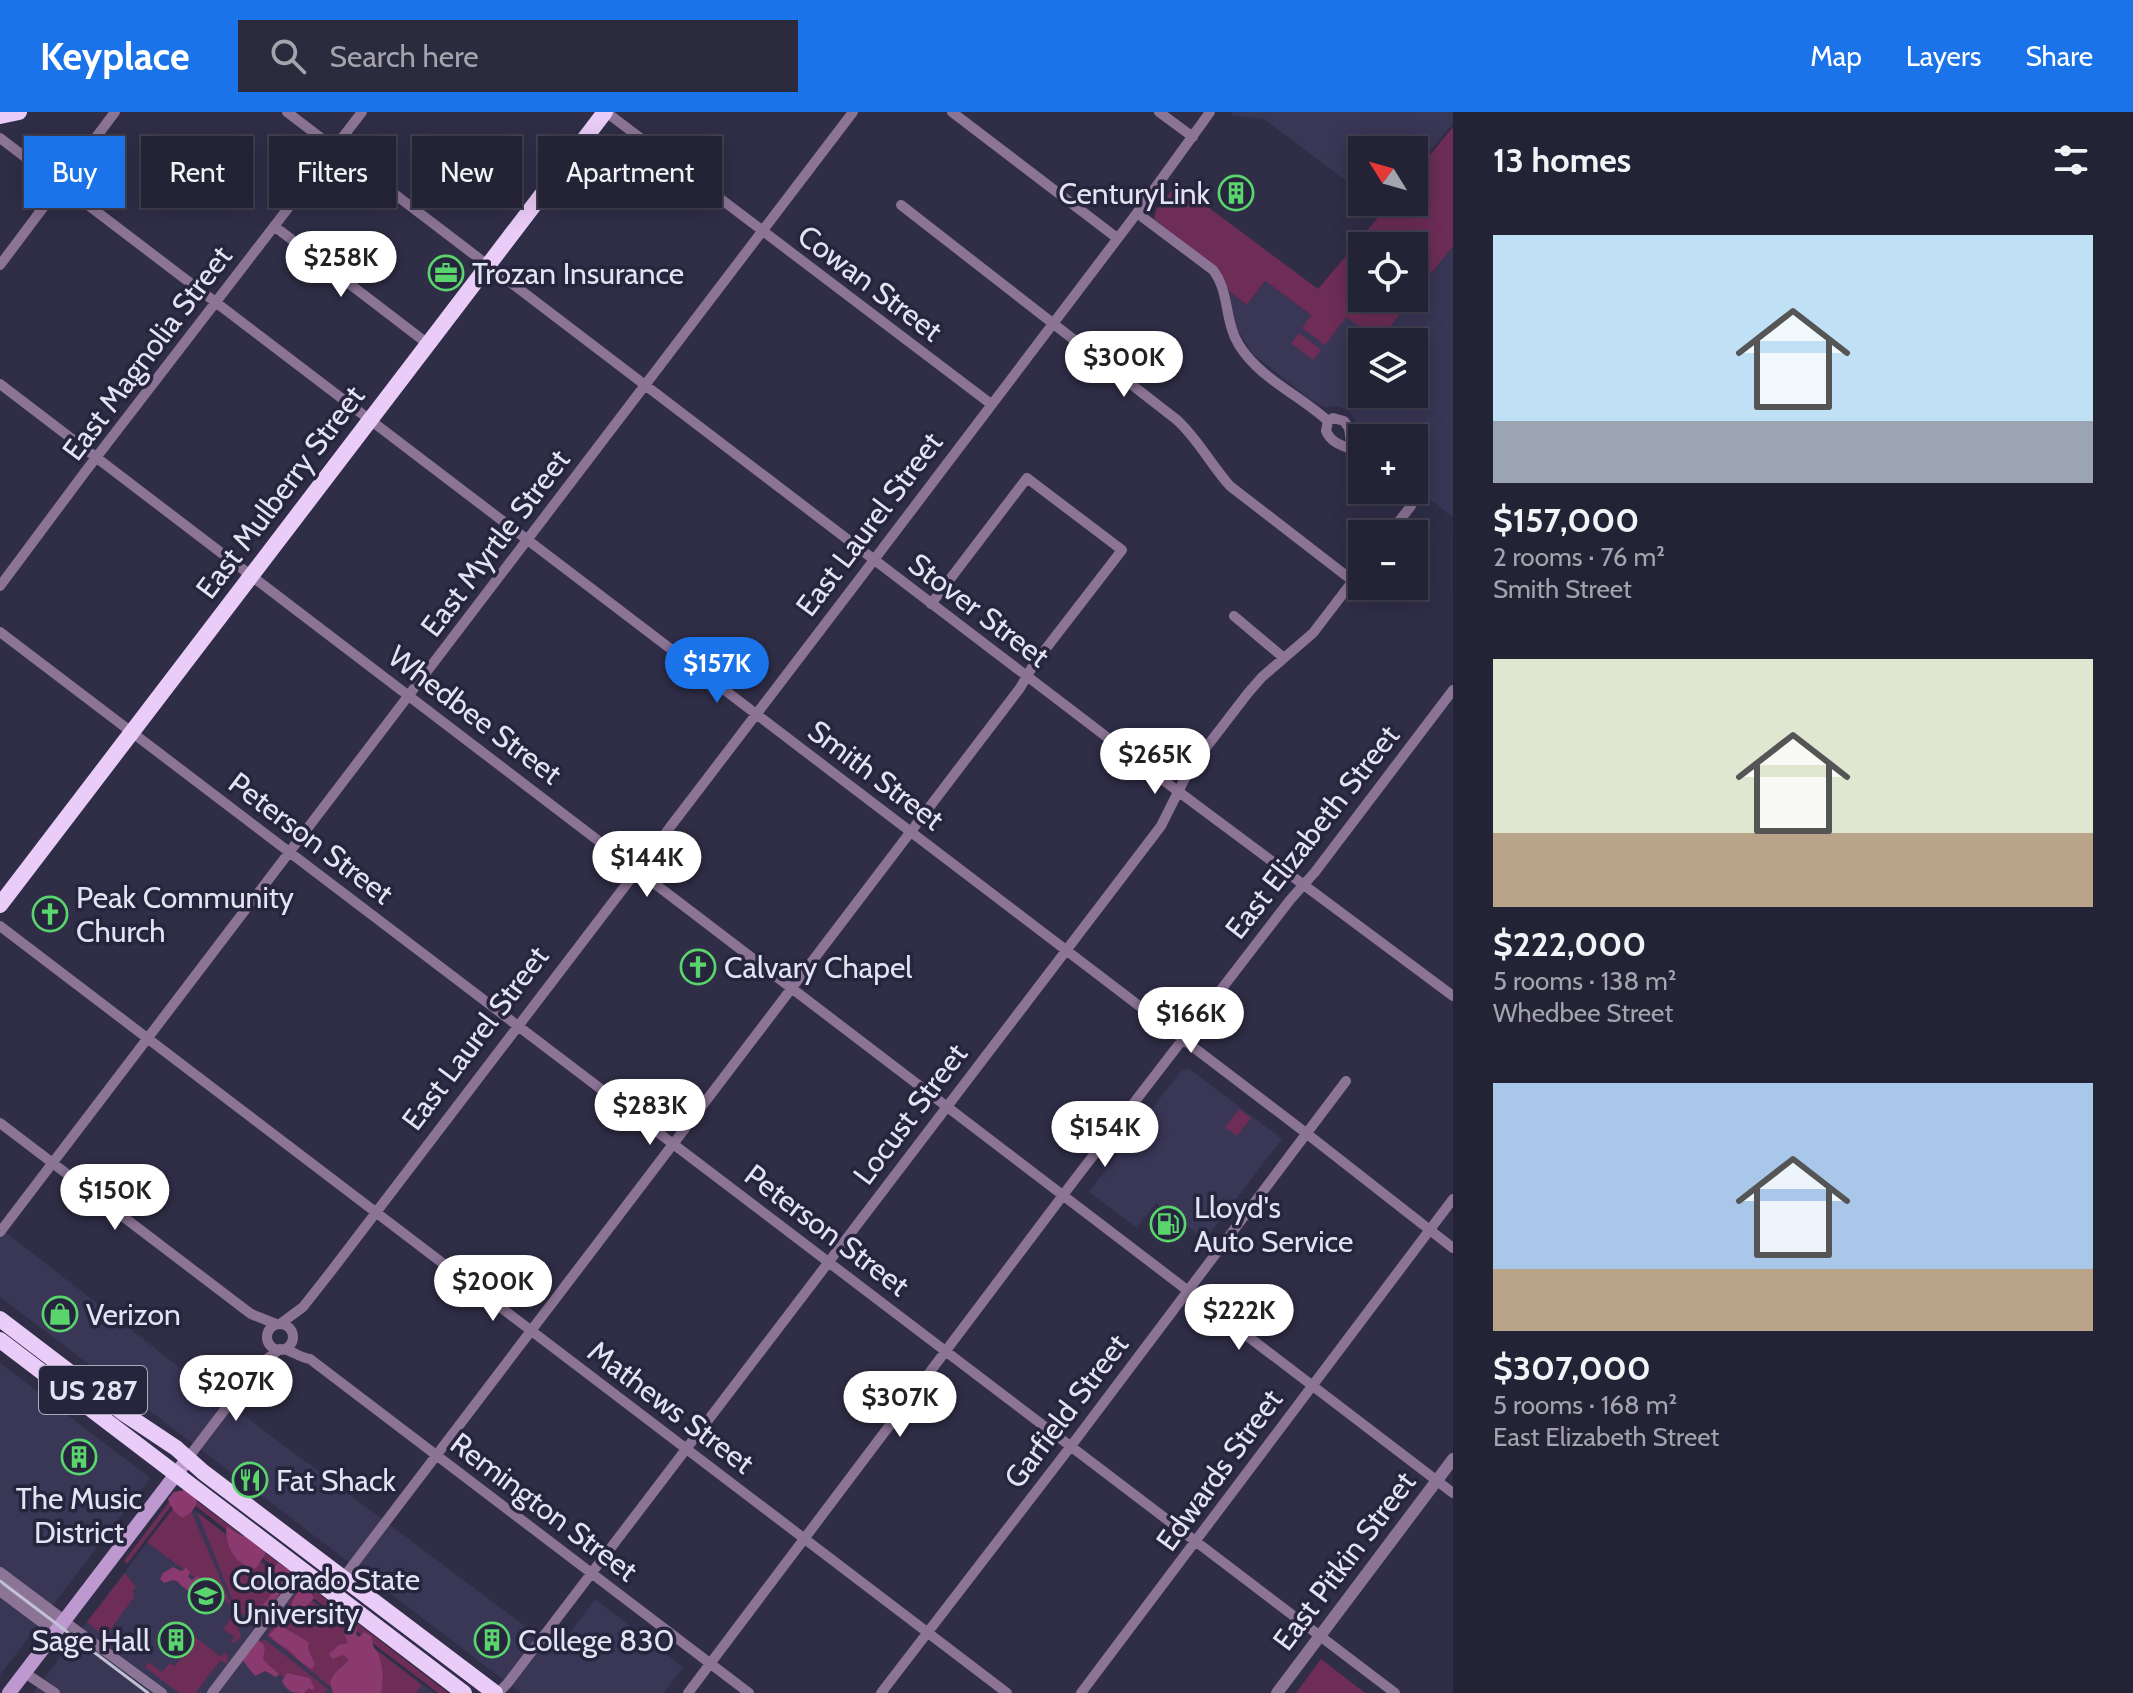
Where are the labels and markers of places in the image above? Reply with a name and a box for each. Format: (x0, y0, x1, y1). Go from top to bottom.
building icon: CenturyLink (1217, 174, 1255, 212)
place label: CenturyLink (1058, 175, 1211, 212)
pin: $258K (285, 231, 397, 299)
office icon: Trozan Insurance (427, 254, 465, 292)
place label: Trozan Insurance (472, 255, 684, 292)
pin: $300K (1068, 331, 1180, 399)
pin: $157K (661, 637, 773, 705)
pin: $265K (1099, 728, 1211, 796)
pin: $144K (591, 831, 703, 899)
place label: Peak Community Church (76, 879, 294, 950)
church icon: Peak Community Church (31, 895, 69, 933)
church icon: Calvary Chapel (679, 948, 717, 986)
place label: Calvary Chapel (724, 949, 912, 986)
pin: $166K (1135, 987, 1247, 1055)
pin: $283K (594, 1079, 706, 1147)
pin: $154K (1049, 1101, 1161, 1169)
pin: $150K (59, 1164, 171, 1232)
place label: Lloyd's Auto Service (1194, 1189, 1353, 1260)
fuel station icon: Lloyd's Auto Service (1149, 1205, 1187, 1243)
pin: $200K (437, 1255, 549, 1323)
pin: $222K (1183, 1284, 1295, 1352)
shop icon: Verizon (41, 1295, 79, 1333)
place label: Verizon (86, 1296, 181, 1333)
pin: $207K (180, 1355, 292, 1423)
pin: $307K (844, 1371, 956, 1439)
building icon: The Music District (60, 1438, 98, 1476)
restaurant icon: Fat Shack (231, 1461, 269, 1499)
place label: Fat Shack (276, 1462, 397, 1499)
place label: The Music District (16, 1480, 142, 1551)
place label: Colorado State University (232, 1561, 420, 1632)
school or university icon: Colorado State University (187, 1577, 225, 1615)
building icon: Sage Hall (157, 1621, 195, 1659)
building icon: College 830 (473, 1621, 511, 1659)
place label: Sage Hall (32, 1622, 150, 1659)
place label: College 830 (518, 1622, 674, 1659)

